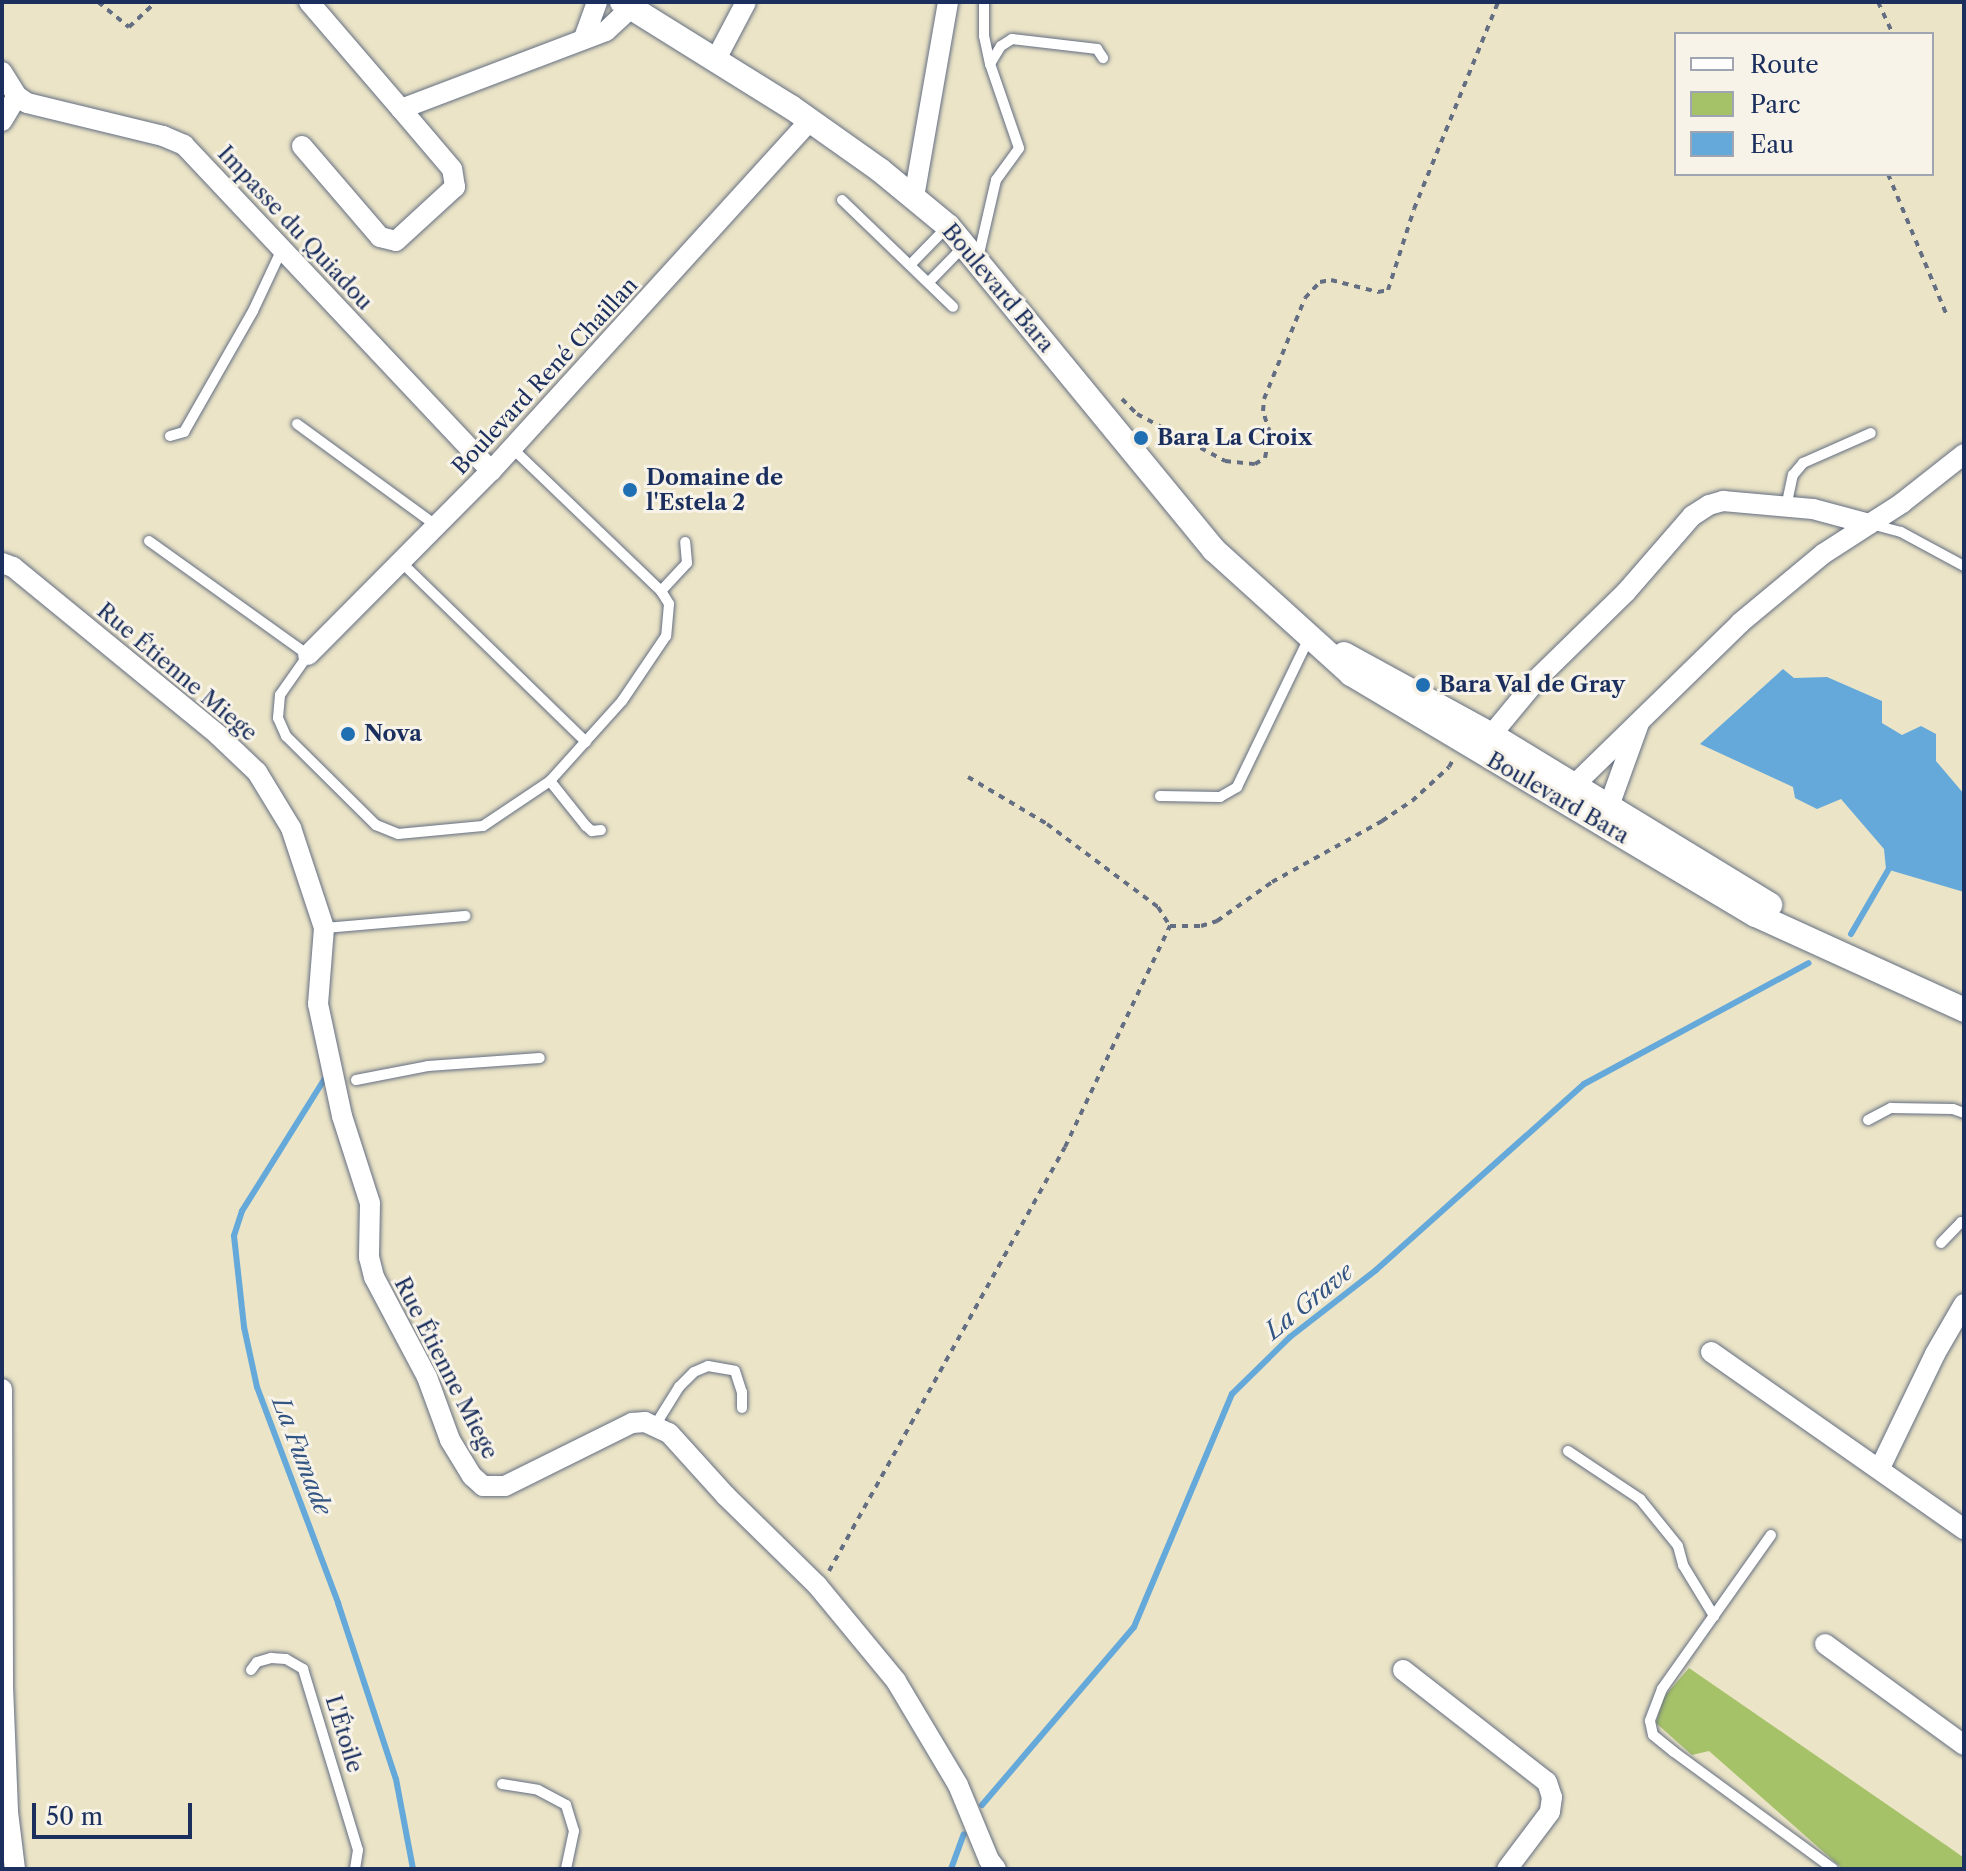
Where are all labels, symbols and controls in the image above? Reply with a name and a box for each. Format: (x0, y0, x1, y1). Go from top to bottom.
legend (1674, 32, 1934, 176)
text: Route (1750, 50, 1819, 79)
text: Parc (1750, 90, 1801, 119)
text: Eau (1750, 130, 1794, 159)
street label: Impasse du Quiadou (212, 140, 378, 316)
street label: Boulevard Bara (937, 218, 1059, 358)
street label: Boulevard René Chaillan (447, 272, 643, 480)
place label: Bara La Croix (1157, 425, 1313, 451)
marker: Bara La Croix (1132, 429, 1150, 447)
place label: Domaine de l'Estela 2 (646, 464, 783, 516)
marker: Domaine de l'Estela 2 (621, 481, 639, 499)
street label: Rue Étienne Miege (92, 597, 262, 747)
place label: Bara Val de Gray (1439, 672, 1626, 698)
marker: Bara Val de Gray (1414, 676, 1432, 694)
place label: Nova (364, 721, 422, 747)
marker: Nova (339, 725, 357, 743)
street label: Boulevard Bara (1482, 747, 1634, 849)
water label: La Grave (1259, 1257, 1359, 1345)
street label: Rue Étienne Miege (389, 1273, 503, 1463)
water label: La Fumade (266, 1393, 338, 1519)
street label: L'Étoile (320, 1692, 368, 1776)
scale bar (36, 1787, 196, 1837)
text: 50 m (46, 1802, 103, 1831)

